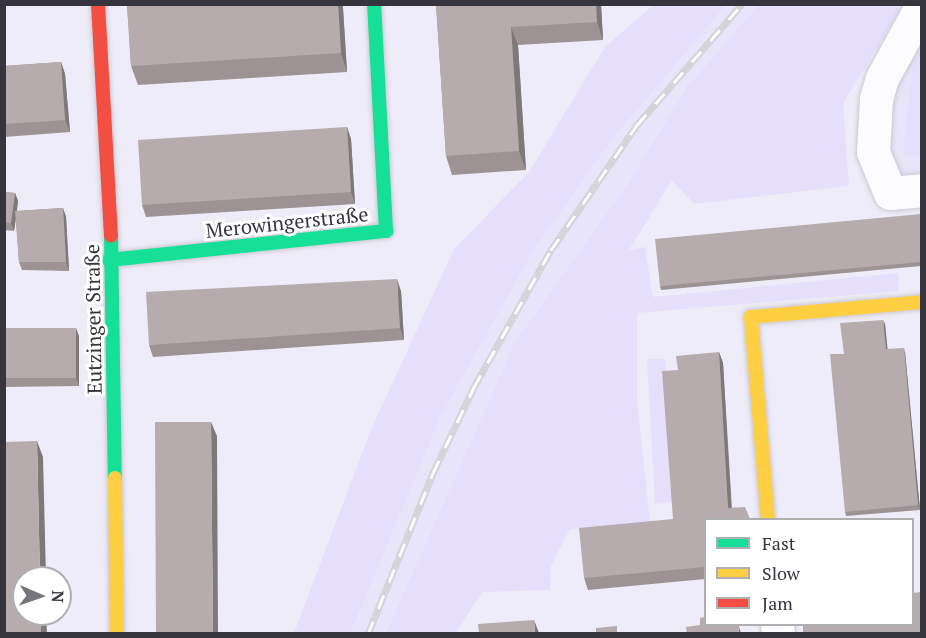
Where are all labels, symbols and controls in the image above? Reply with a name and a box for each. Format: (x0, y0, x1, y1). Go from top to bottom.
street label: Merowingerstraße (205, 202, 369, 242)
street label: Eutzinger Straße (80, 244, 106, 394)
legend (704, 518, 914, 626)
text: Fast (762, 531, 795, 555)
text: Slow (762, 561, 800, 585)
north arrow (12, 566, 72, 626)
text: N (47, 590, 69, 603)
text: Jam (762, 591, 793, 615)

